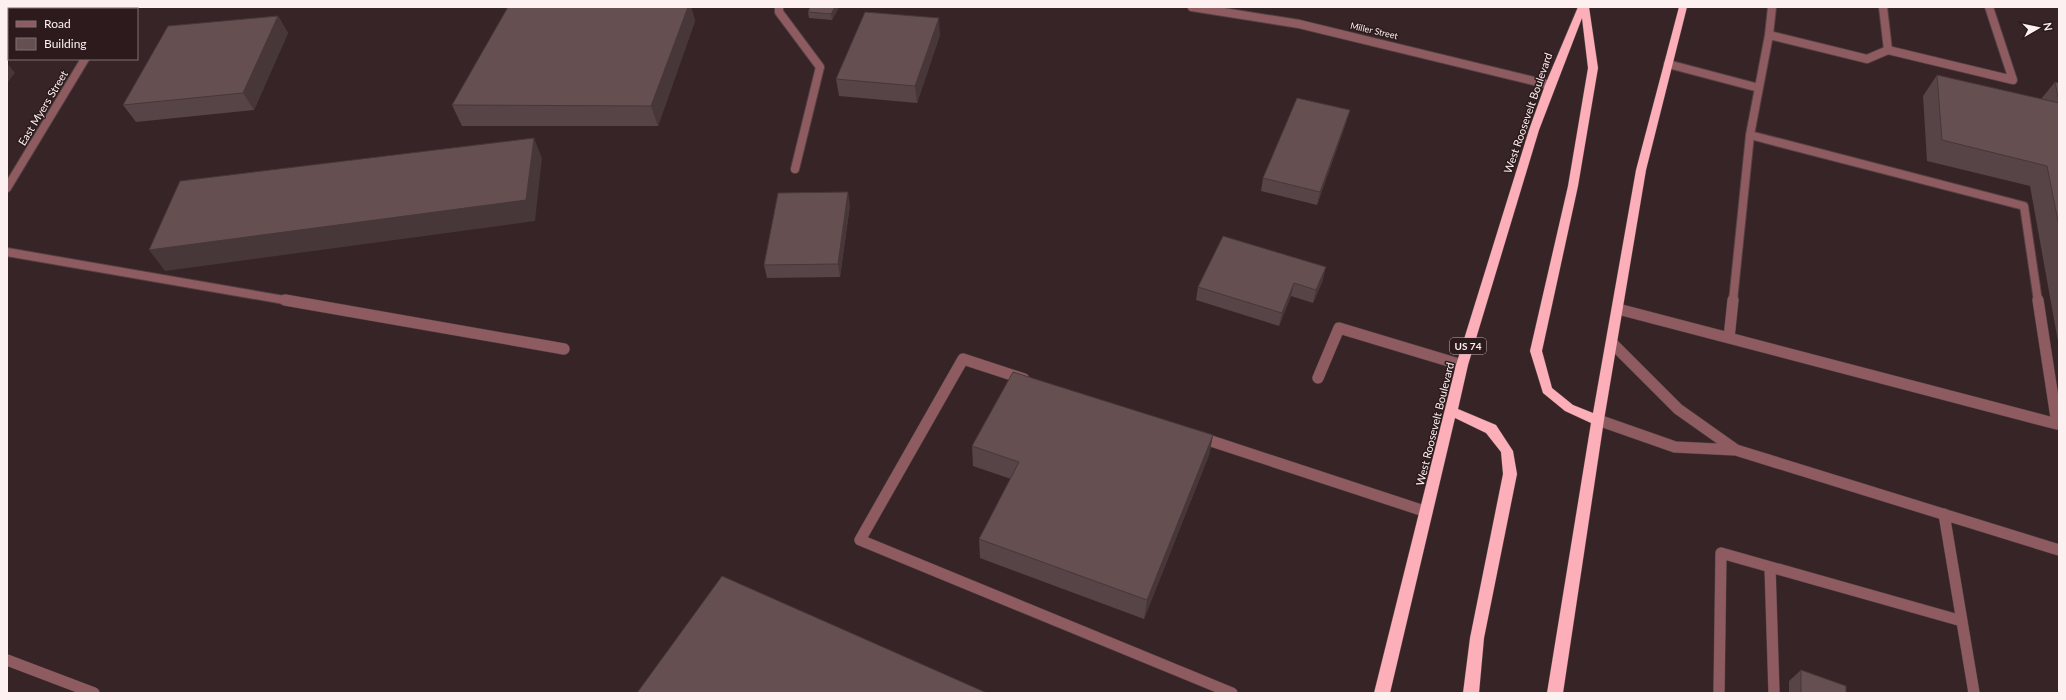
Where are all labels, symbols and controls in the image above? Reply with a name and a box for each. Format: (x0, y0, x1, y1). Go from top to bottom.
legend (8, 8, 138, 60)
north arrow (2018, 8, 2058, 48)
text: Road (44, 16, 71, 31)
street label: Miller Street (1349, 20, 1400, 42)
text: N (2041, 21, 2055, 32)
text: Building (44, 36, 87, 51)
street label: West Roosevelt Boulevard (1501, 51, 1554, 175)
street label: East Myers Street (15, 68, 70, 148)
road number: US 74 (1450, 338, 1486, 354)
street label: West Roosevelt Boulevard (1413, 361, 1456, 487)

